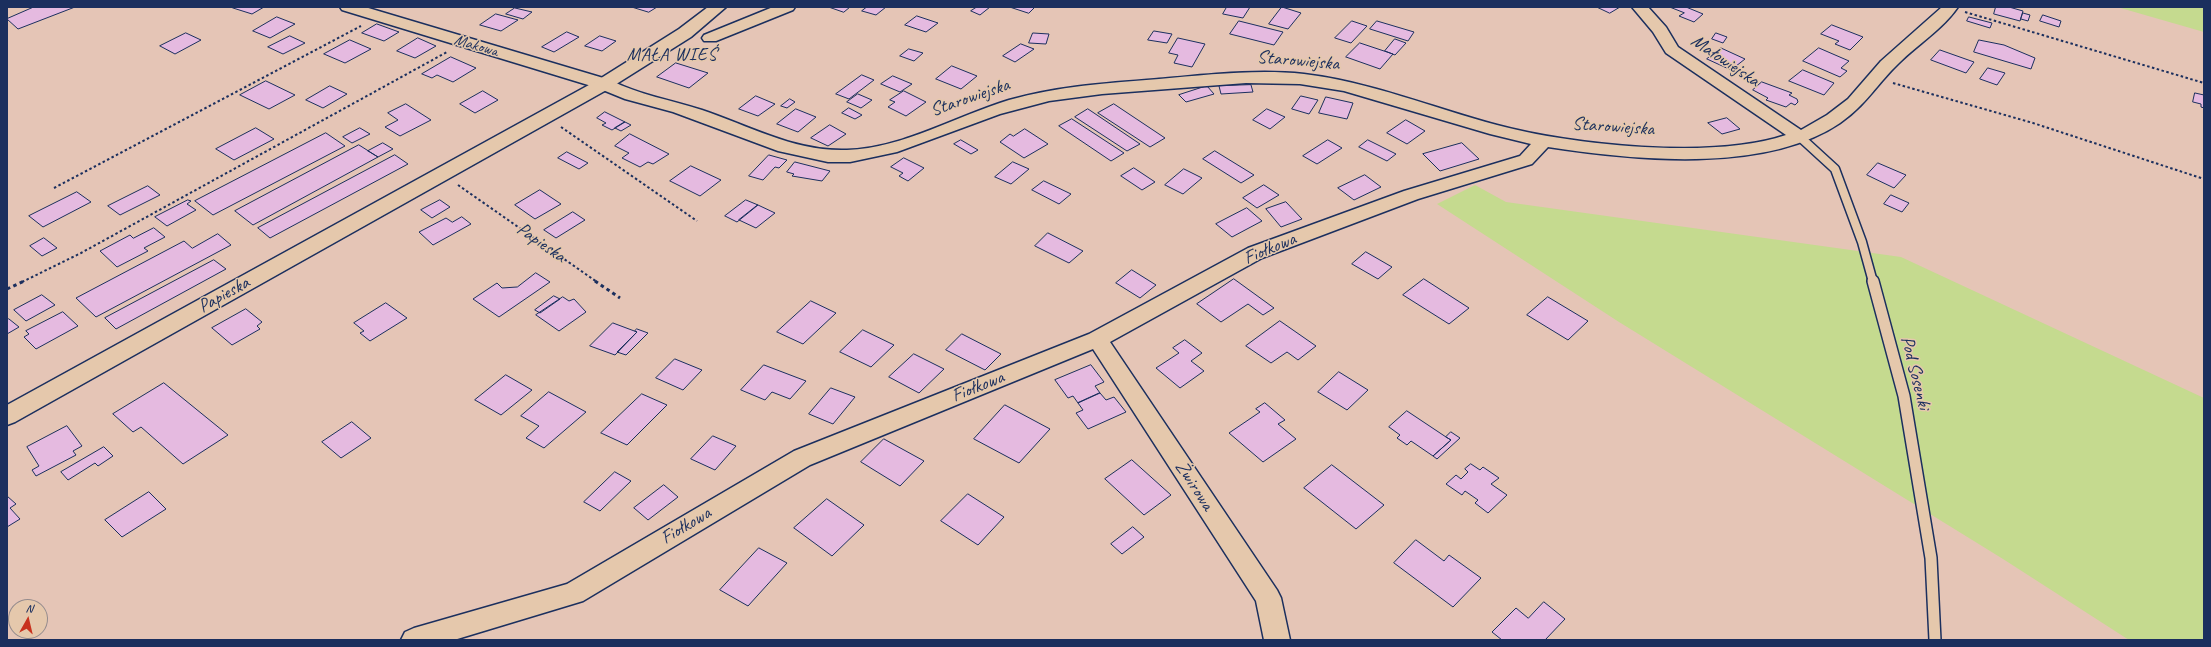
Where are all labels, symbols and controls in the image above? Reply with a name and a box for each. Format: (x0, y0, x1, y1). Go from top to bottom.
street label: Małowiejska (1686, 30, 1764, 92)
street label: Makowa (452, 31, 500, 61)
district label: MAŁA WIEŚ (627, 44, 717, 66)
street label: Starowiejska (1256, 46, 1340, 76)
street label: Starowiejska (927, 74, 1013, 122)
street label: Starowiejska (1571, 113, 1655, 141)
street label: Papieska (512, 218, 570, 268)
street label: Fiołkowa (1240, 228, 1300, 270)
street label: Papieska (194, 272, 254, 318)
street label: Pod Sosenki (1895, 334, 1935, 412)
street label: Fiołkowa (948, 366, 1008, 408)
street label: Żwirowa (1170, 457, 1218, 515)
street label: Fiołkowa (657, 502, 715, 550)
north arrow (8, 599, 48, 639)
text: N (25, 601, 34, 616)

